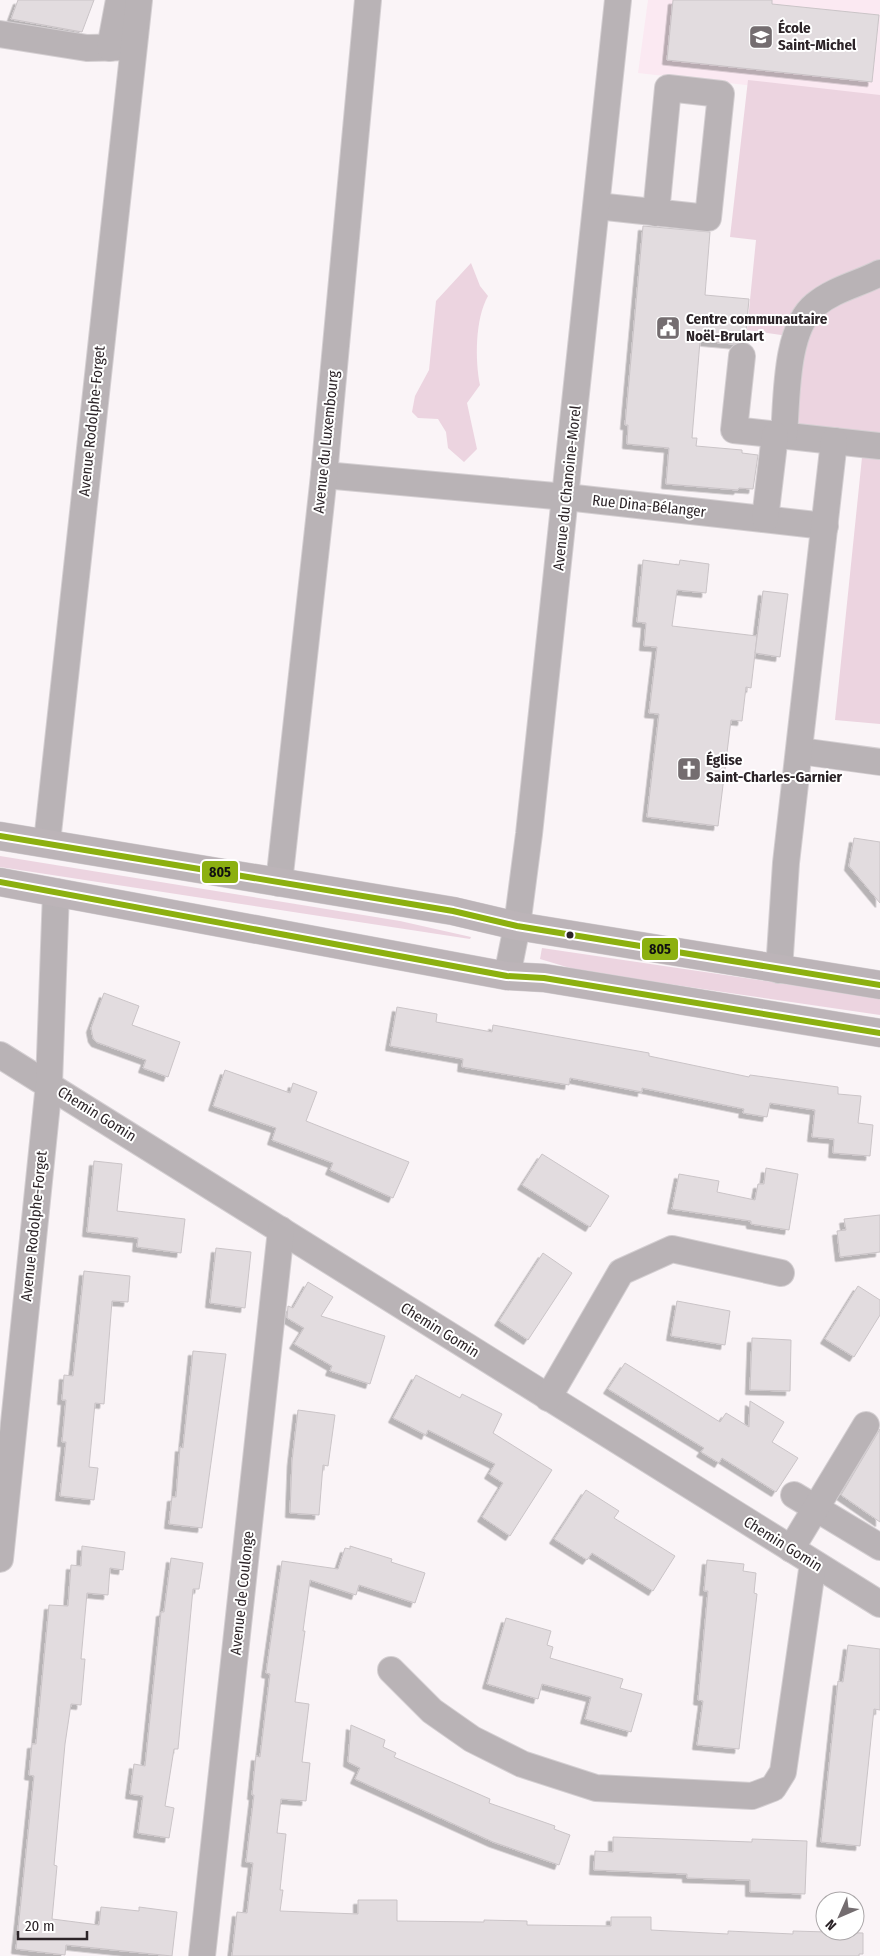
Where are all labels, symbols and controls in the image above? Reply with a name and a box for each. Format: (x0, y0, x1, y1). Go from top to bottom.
place label: École Saint-Michel (778, 19, 857, 54)
school or university icon: École Saint-Michel (748, 24, 774, 50)
place label: Centre communautaire Noël-Brulart (686, 310, 828, 345)
public building icon: Centre communautaire Noël-Brulart (655, 315, 681, 341)
street label: Avenue Rodolphe-Forget (75, 345, 109, 497)
street label: Avenue du Luxembourg (310, 370, 342, 514)
street label: Avenue du Chanoine-Morel (549, 405, 585, 571)
street label: Rue Dina-Bélanger (591, 491, 708, 521)
place label: Église Saint-Charles-Garnier (706, 751, 843, 786)
church icon: Église Saint-Charles-Garnier (676, 756, 702, 782)
line badge: 805 (201, 860, 239, 884)
text: 805 (209, 864, 231, 881)
unlabelled marker (565, 930, 575, 940)
line badge: 805 (641, 937, 679, 961)
text: 805 (649, 941, 671, 958)
street label: Chemin Gomin (54, 1083, 140, 1145)
street label: Avenue Rodolphe-Forget (17, 1150, 51, 1302)
street label: Chemin Gomin (397, 1299, 483, 1361)
street label: Chemin Gomin (740, 1513, 826, 1575)
street label: Avenue de Coulonge (227, 1530, 257, 1656)
north arrow (815, 1891, 865, 1941)
scale bar (18, 1908, 86, 1940)
text: N (822, 1916, 840, 1934)
text: 20 m (25, 1917, 55, 1935)

